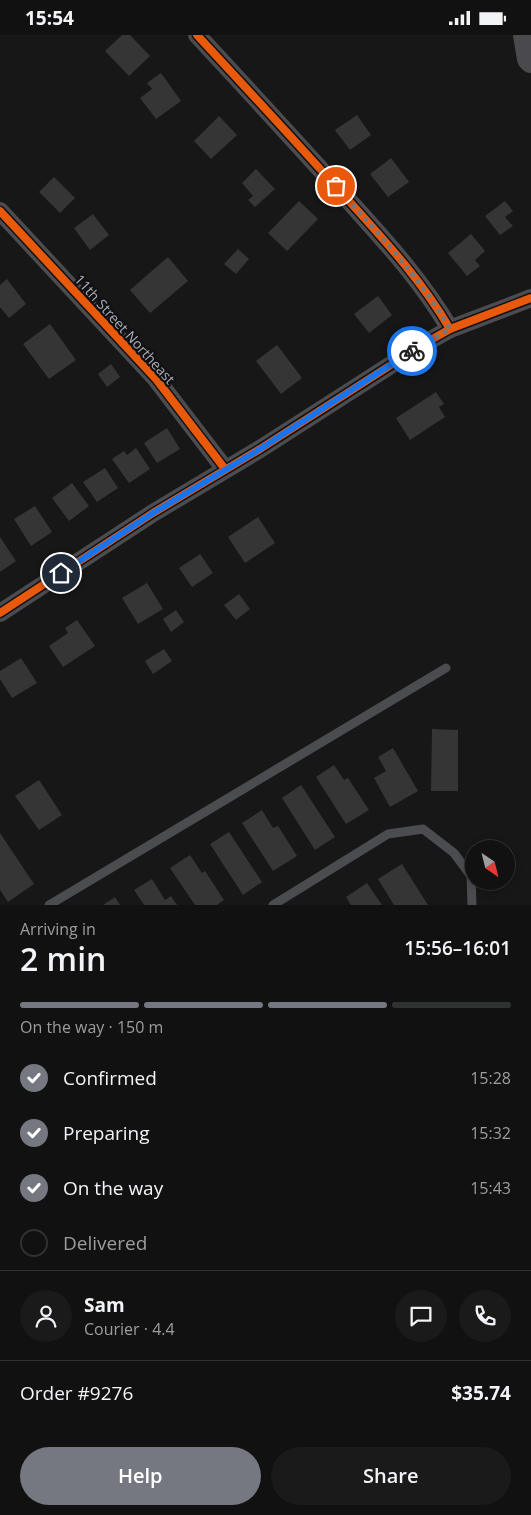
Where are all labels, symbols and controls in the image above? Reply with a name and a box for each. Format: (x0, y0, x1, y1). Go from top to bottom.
text: 15:54 (25, 5, 74, 31)
pin (315, 165, 357, 207)
icon: bag (322, 172, 350, 200)
street label: 11th Street Northeast (71, 270, 179, 388)
courier (387, 326, 437, 376)
icon: bike (398, 337, 426, 365)
pin (40, 552, 82, 594)
icon: home (47, 559, 75, 587)
north arrow (465, 840, 515, 890)
map controls (465, 840, 515, 890)
text: Arriving in (20, 918, 96, 940)
text: 15:56–16:01 (404, 935, 511, 961)
text: 2 min (20, 937, 106, 980)
text: On the way · 150 m (20, 1016, 163, 1038)
icon: check (20, 1064, 48, 1092)
text: Confirmed (63, 1065, 157, 1091)
text: 15:28 (470, 1067, 511, 1089)
icon: check (20, 1119, 48, 1147)
text: Preparing (63, 1120, 150, 1146)
text: 15:32 (470, 1122, 511, 1144)
icon: check (20, 1174, 48, 1202)
text: On the way (63, 1175, 163, 1201)
text: 15:43 (470, 1177, 511, 1199)
text: Delivered (63, 1230, 147, 1256)
button: person (20, 1290, 72, 1342)
button: chat (395, 1290, 447, 1342)
button: phone (459, 1290, 511, 1342)
text: Sam (84, 1292, 125, 1318)
text: Courier · 4.4 (84, 1318, 175, 1340)
text: Order #9276 (20, 1380, 133, 1406)
text: $35.74 (451, 1380, 511, 1406)
button: Help (20, 1447, 261, 1505)
button: Share (271, 1447, 511, 1505)

